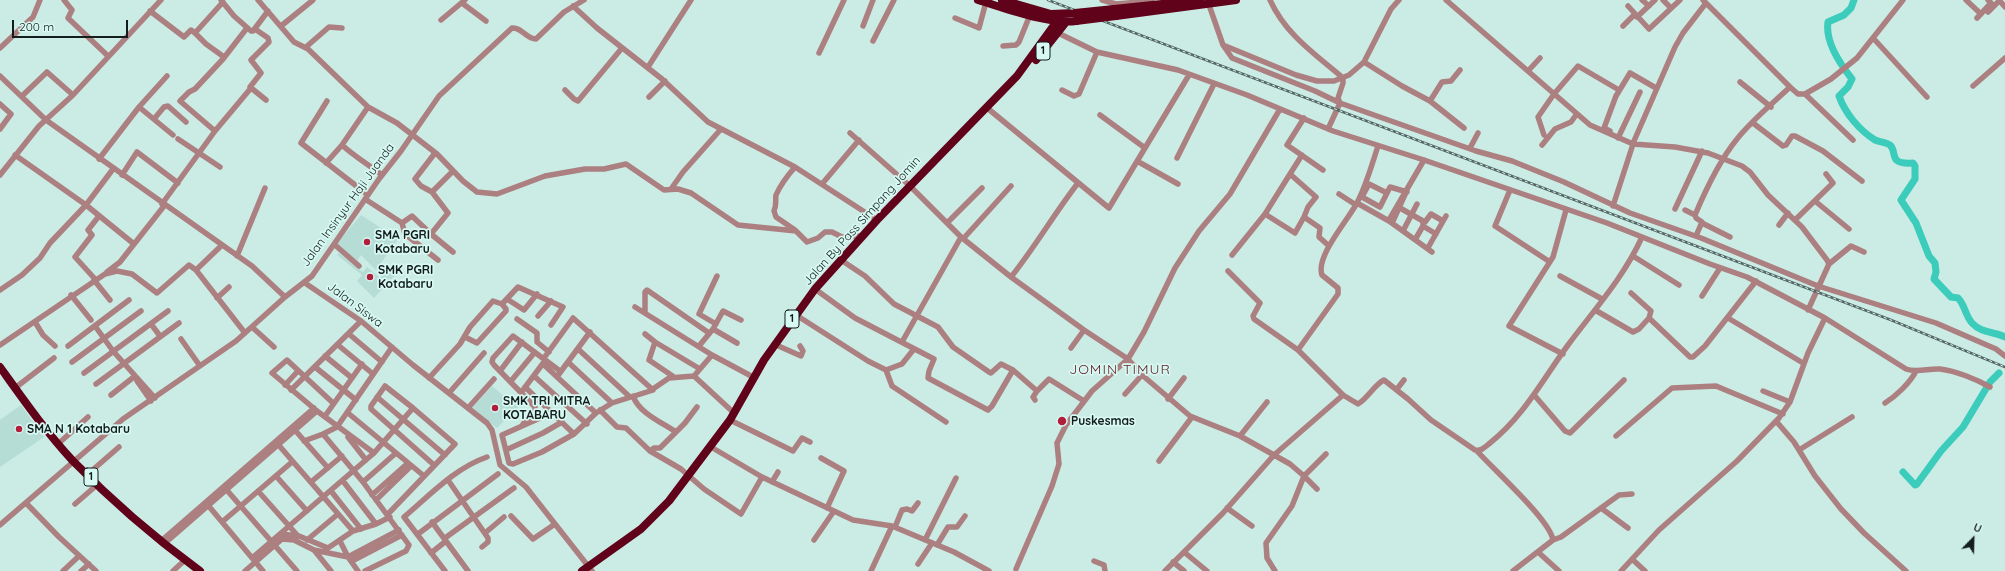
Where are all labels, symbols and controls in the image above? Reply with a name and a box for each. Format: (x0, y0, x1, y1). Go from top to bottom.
scale bar (14, 12, 130, 38)
text: 200 m (19, 19, 54, 34)
road number: 1 (1036, 42, 1050, 60)
street label: Jalan Insinyur Haji Juanda (299, 141, 397, 269)
street label: Jalan By Pass Simpang Jomin (800, 154, 924, 288)
place label: SMA PGRI Kotabaru (375, 228, 430, 256)
marker: SMA PGRI Kotabaru (362, 237, 372, 247)
place label: SMK PGRI Kotabaru (378, 263, 433, 291)
marker: SMK PGRI Kotabaru (365, 272, 375, 282)
street label: Jalan Siswa (324, 279, 386, 331)
road number: 1 (785, 310, 799, 328)
district label: JOMIN TIMUR (1069, 362, 1171, 378)
place label: SMK TRI MITRA KOTABARU (503, 394, 590, 422)
marker: SMK TRI MITRA KOTABARU (490, 403, 500, 413)
place label: Puskesmas (1071, 414, 1135, 428)
marker: Puskesmas (1056, 415, 1068, 427)
place label: SMA N 1 Kotabaru (27, 422, 130, 436)
marker: SMA N 1 Kotabaru (14, 424, 24, 434)
road number: 1 (84, 468, 98, 486)
north arrow (1953, 519, 1993, 559)
text: U (1971, 520, 1984, 536)

